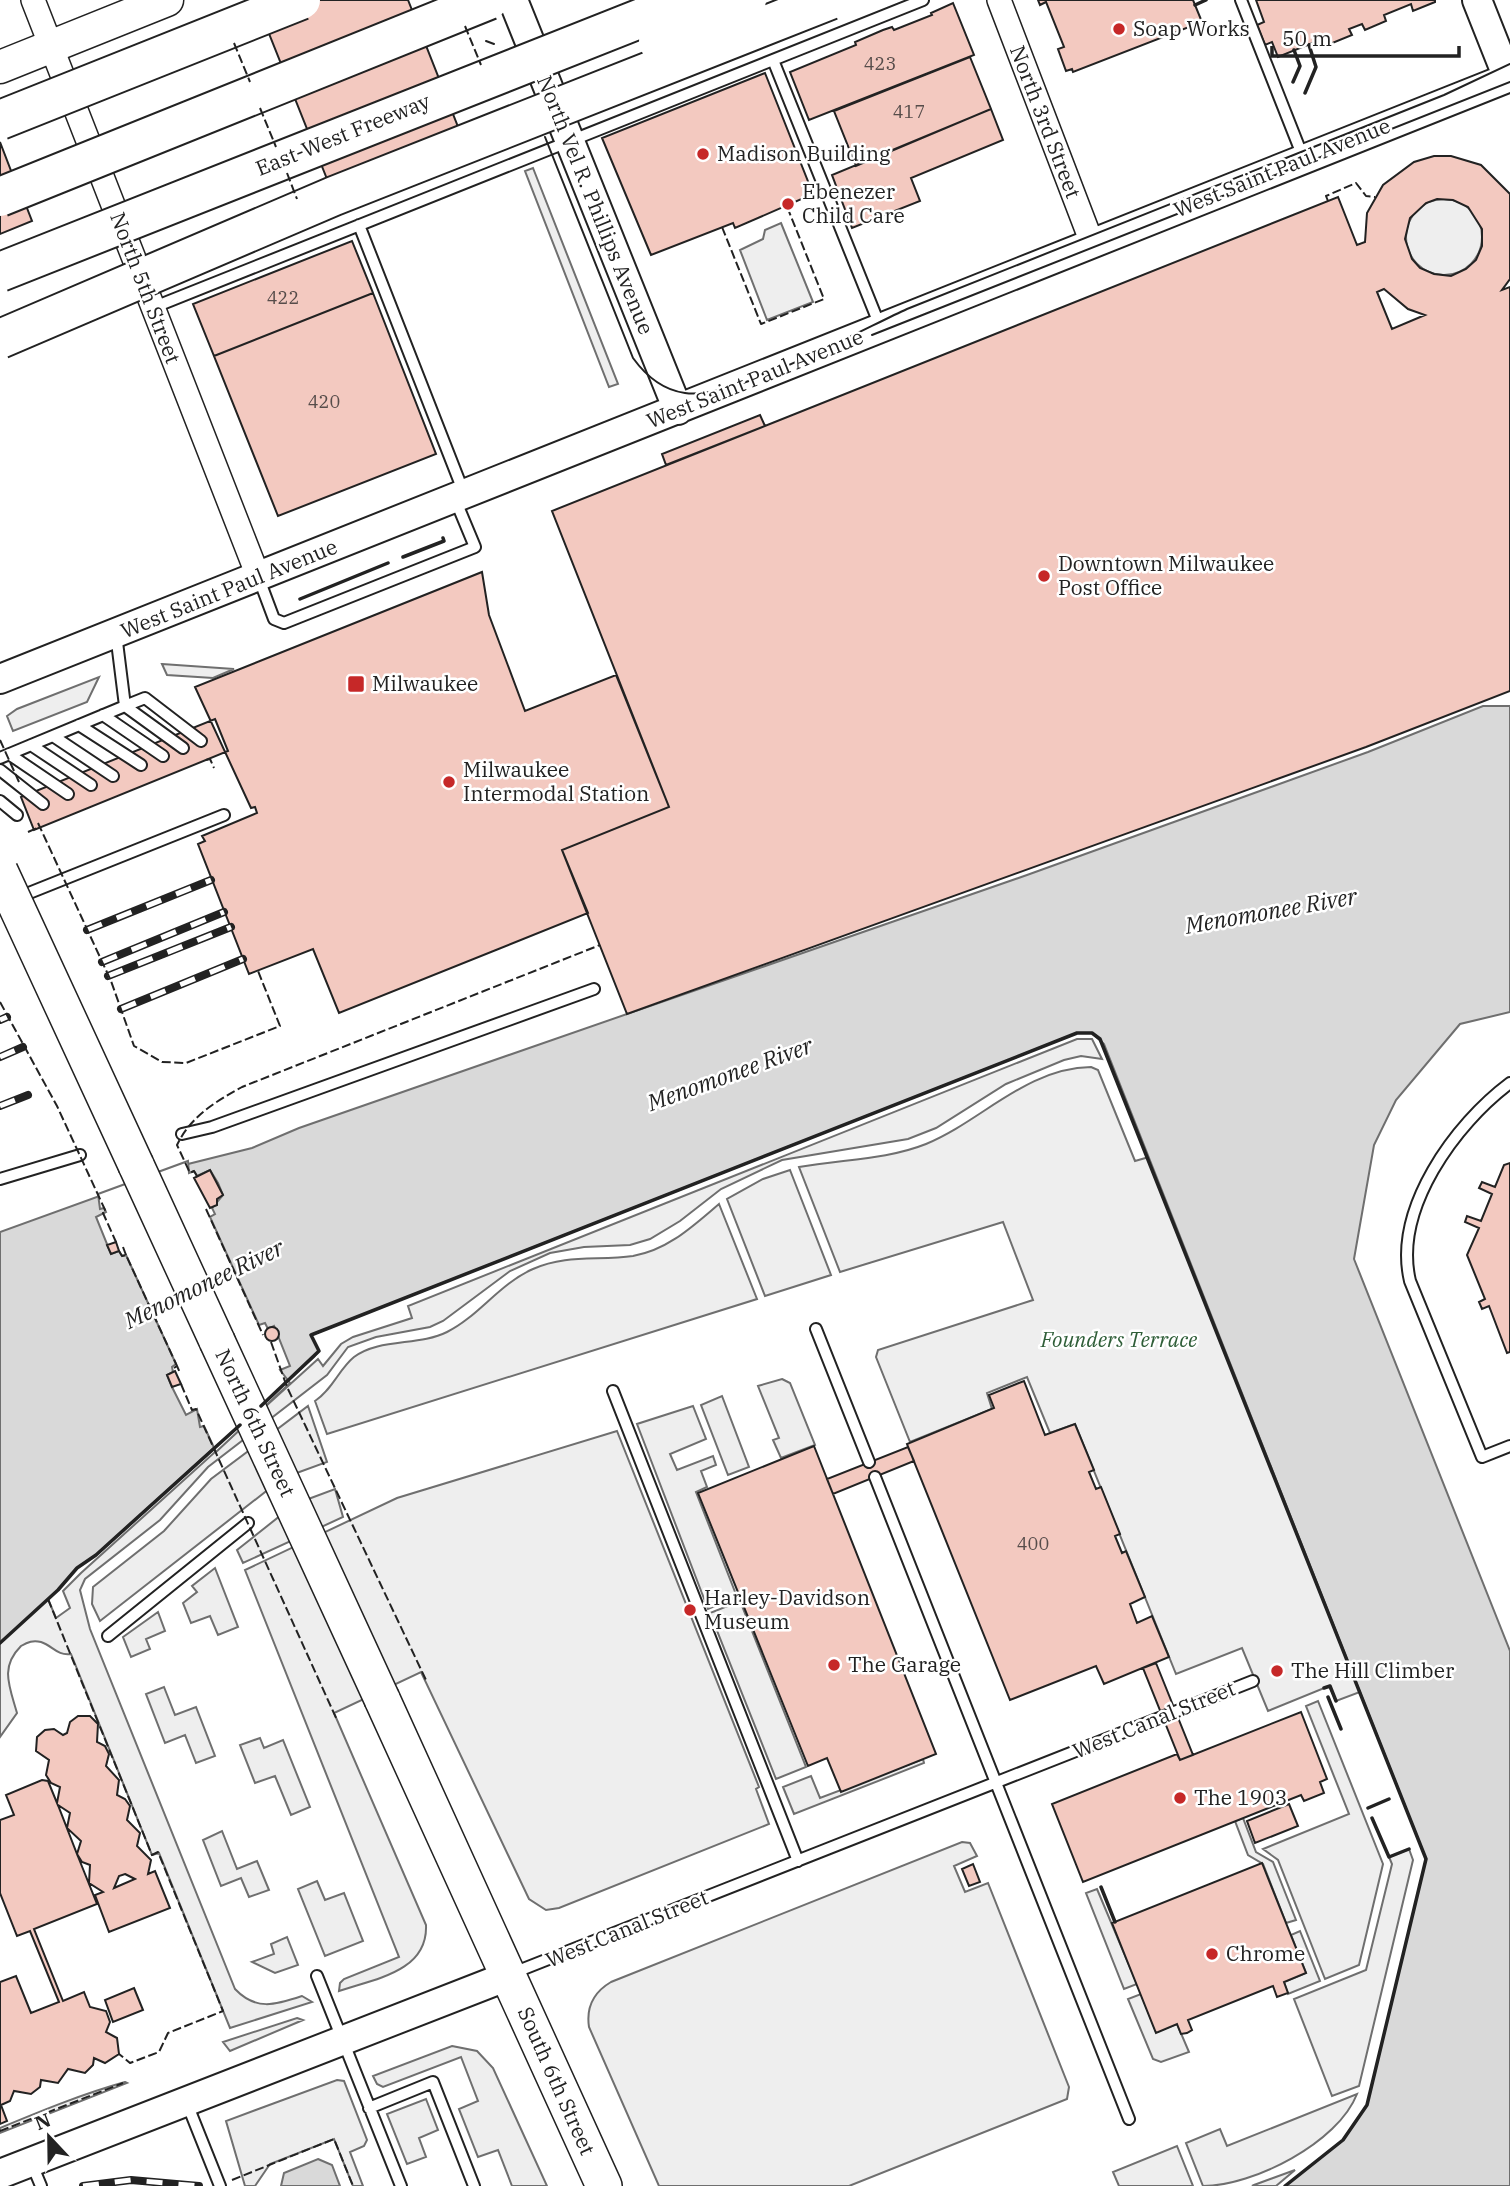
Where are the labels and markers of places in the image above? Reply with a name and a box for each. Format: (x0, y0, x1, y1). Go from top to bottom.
place label: Soap Works (1133, 14, 1250, 42)
marker: Soap Works (1111, 21, 1127, 37)
place label: Madison Building (717, 139, 891, 167)
marker: Madison Building (695, 146, 711, 162)
place label: Ebenezer Child Care (802, 177, 905, 229)
marker: Ebenezer Child Care (780, 196, 796, 212)
place label: Downtown Milwaukee Post Office (1058, 549, 1274, 601)
marker: Downtown Milwaukee Post Office (1036, 568, 1052, 584)
place label: Milwaukee (372, 669, 478, 697)
marker: Milwaukee (346, 674, 366, 694)
place label: Milwaukee Intermodal Station (463, 755, 649, 807)
marker: Milwaukee Intermodal Station (441, 774, 457, 790)
place label: Harley-Davidson Museum (704, 1583, 870, 1635)
marker: Harley-Davidson Museum (682, 1602, 698, 1618)
place label: The Garage (848, 1650, 961, 1678)
place label: The Hill Climber (1291, 1656, 1455, 1684)
marker: The Garage (826, 1657, 842, 1673)
marker: The Hill Climber (1269, 1663, 1285, 1679)
place label: The 1903 (1194, 1783, 1287, 1811)
marker: The 1903 (1172, 1790, 1188, 1806)
place label: Chrome (1226, 1939, 1305, 1967)
marker: Chrome (1204, 1946, 1220, 1962)

